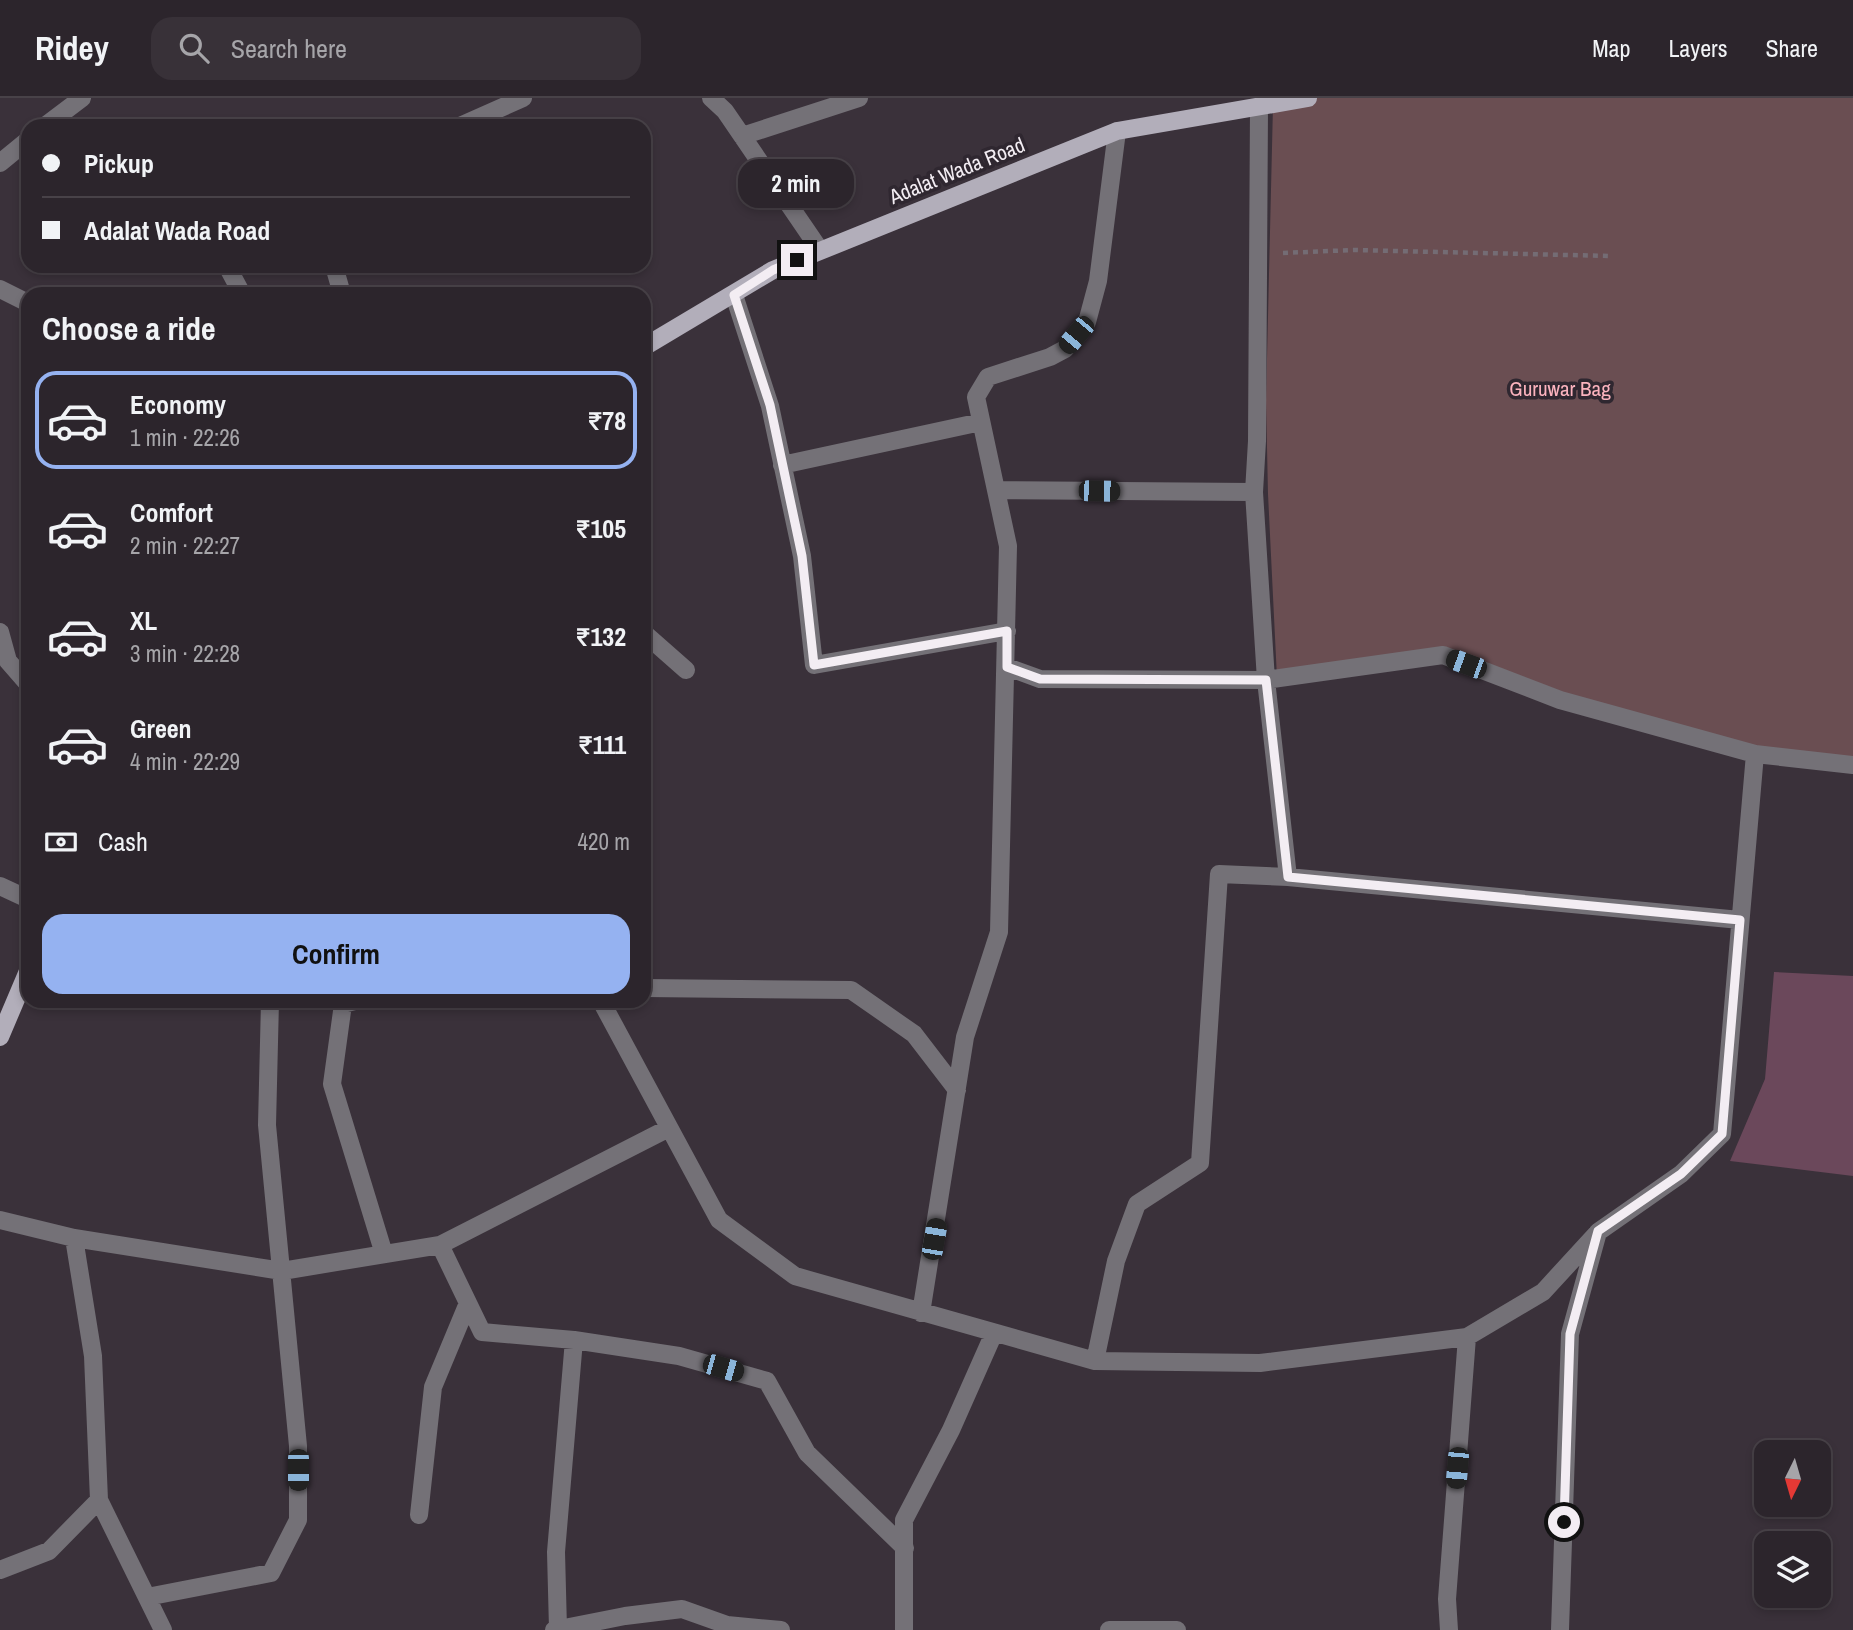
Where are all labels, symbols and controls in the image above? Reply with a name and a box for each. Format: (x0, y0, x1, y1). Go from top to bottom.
search box (151, 17, 641, 80)
text: Ridey (35, 26, 109, 70)
icon: search (175, 29, 213, 67)
text: Search here (231, 31, 347, 66)
text: Map (1592, 32, 1630, 64)
text: Layers (1668, 32, 1727, 64)
text: Share (1765, 32, 1818, 64)
street label: Adalat Wada Road (884, 130, 1029, 211)
text: Pickup (84, 146, 154, 181)
callout: 2 min (739, 158, 855, 208)
text: 2 min (771, 168, 821, 199)
text: Adalat Wada Road (84, 213, 270, 248)
route end (781, 244, 813, 276)
text: Choose a ride (42, 307, 216, 350)
car (1055, 312, 1098, 358)
park label: Guruwar Bag (1509, 374, 1611, 403)
text: Economy (130, 387, 226, 422)
icon: car (46, 389, 109, 452)
text: ₹78 (587, 403, 626, 438)
text: 1 min · 22:26 (130, 422, 240, 453)
car (1078, 480, 1121, 502)
text: Comfort (130, 495, 213, 530)
icon: car (46, 497, 109, 560)
text: ₹105 (575, 511, 626, 546)
text: 2 min · 22:27 (130, 530, 240, 561)
text: XL (130, 603, 157, 638)
icon: car (46, 605, 109, 668)
text: ₹132 (575, 619, 626, 654)
text: 3 min · 22:28 (130, 638, 240, 669)
car (1443, 647, 1490, 681)
text: Green (130, 711, 192, 746)
icon: car (46, 713, 109, 776)
text: ₹111 (578, 727, 626, 762)
text: 4 min · 22:29 (130, 746, 240, 777)
icon: cash (42, 823, 80, 861)
text: Cash (98, 824, 148, 859)
text: 420 m (578, 826, 630, 857)
button: Confirm (42, 914, 630, 994)
car (921, 1216, 948, 1262)
car (700, 1352, 747, 1384)
north arrow (1754, 1440, 1830, 1517)
map controls (1754, 1440, 1831, 1608)
car (1445, 1446, 1470, 1490)
car (288, 1449, 309, 1491)
route start (1548, 1506, 1580, 1538)
button: layers (1754, 1531, 1831, 1608)

